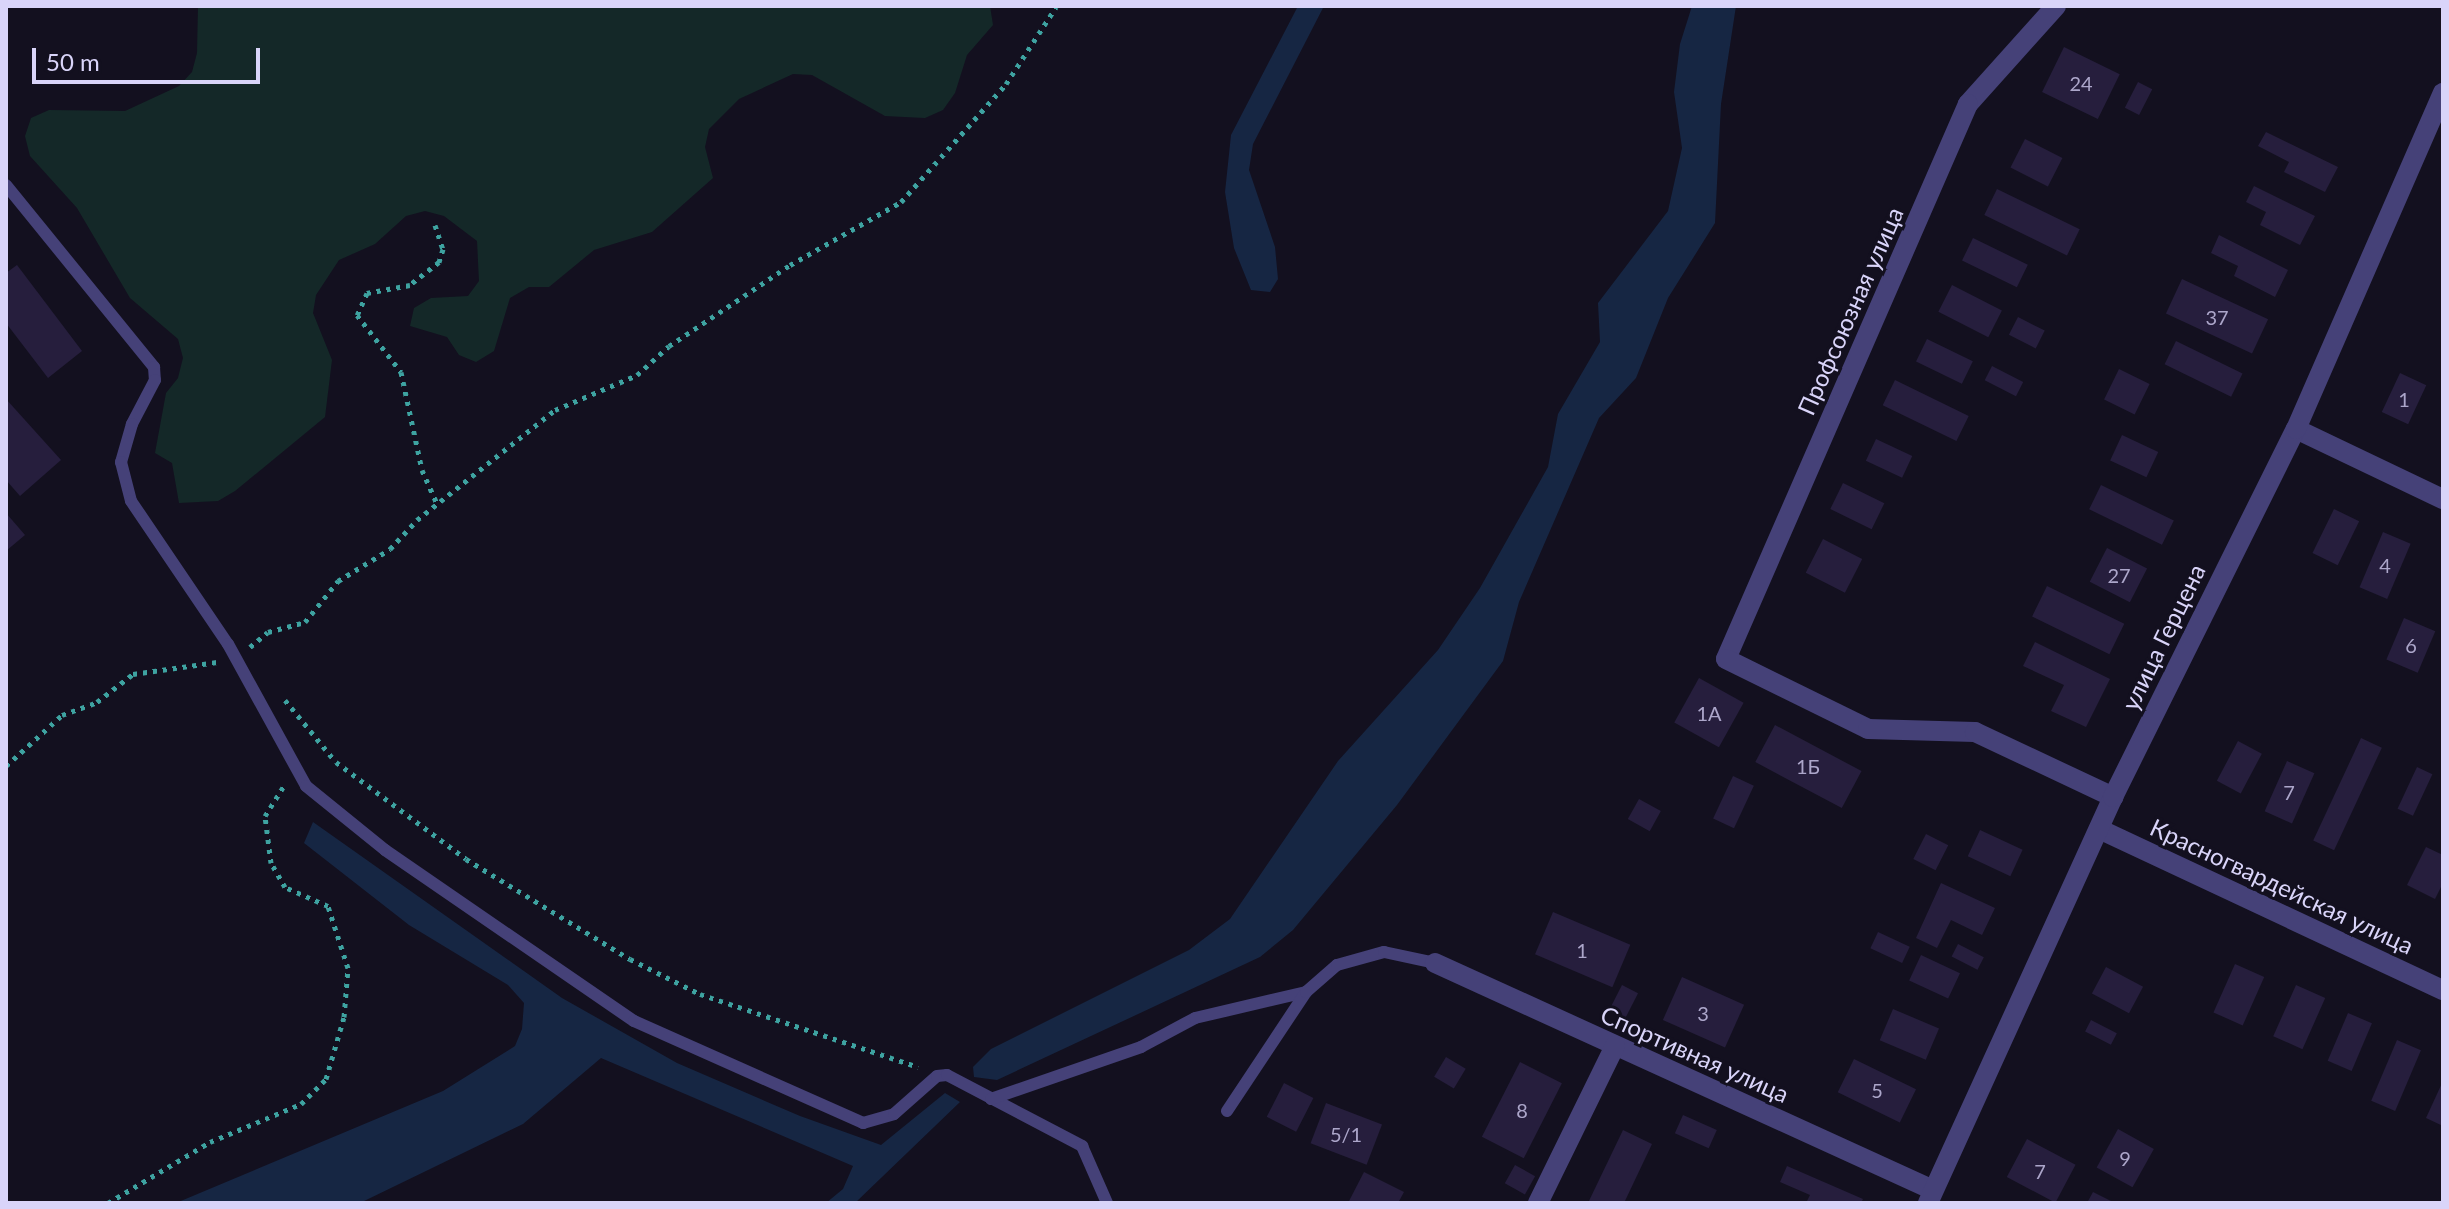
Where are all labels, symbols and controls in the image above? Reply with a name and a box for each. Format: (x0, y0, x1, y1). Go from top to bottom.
scale bar (36, 32, 264, 82)
text: 50 m (46, 47, 100, 76)
house number: 24 (2069, 71, 2093, 95)
street label: Профсоюзная улица (1791, 203, 1909, 419)
house number: 37 (2205, 305, 2229, 329)
house number: 1 (2398, 387, 2410, 411)
house number: 4 (2379, 553, 2391, 577)
street label: улица Герцена (2115, 559, 2211, 715)
house number: 27 (2107, 563, 2131, 587)
house number: 6 (2405, 633, 2417, 657)
house number: 1А (1696, 701, 1722, 725)
house number: 1Б (1796, 754, 1820, 778)
house number: 7 (2283, 780, 2295, 804)
street label: Красногвардейская улица (2146, 812, 2418, 960)
house number: 1 (1576, 938, 1588, 962)
street label: Спортивная улица (1596, 1000, 1794, 1108)
house number: 3 (1697, 1001, 1709, 1025)
house number: 5 (1871, 1078, 1883, 1102)
house number: 8 (1516, 1098, 1528, 1122)
house number: 5/1 (1330, 1122, 1362, 1146)
house number: 9 (2119, 1146, 2131, 1170)
house number: 7 (2034, 1159, 2046, 1183)

